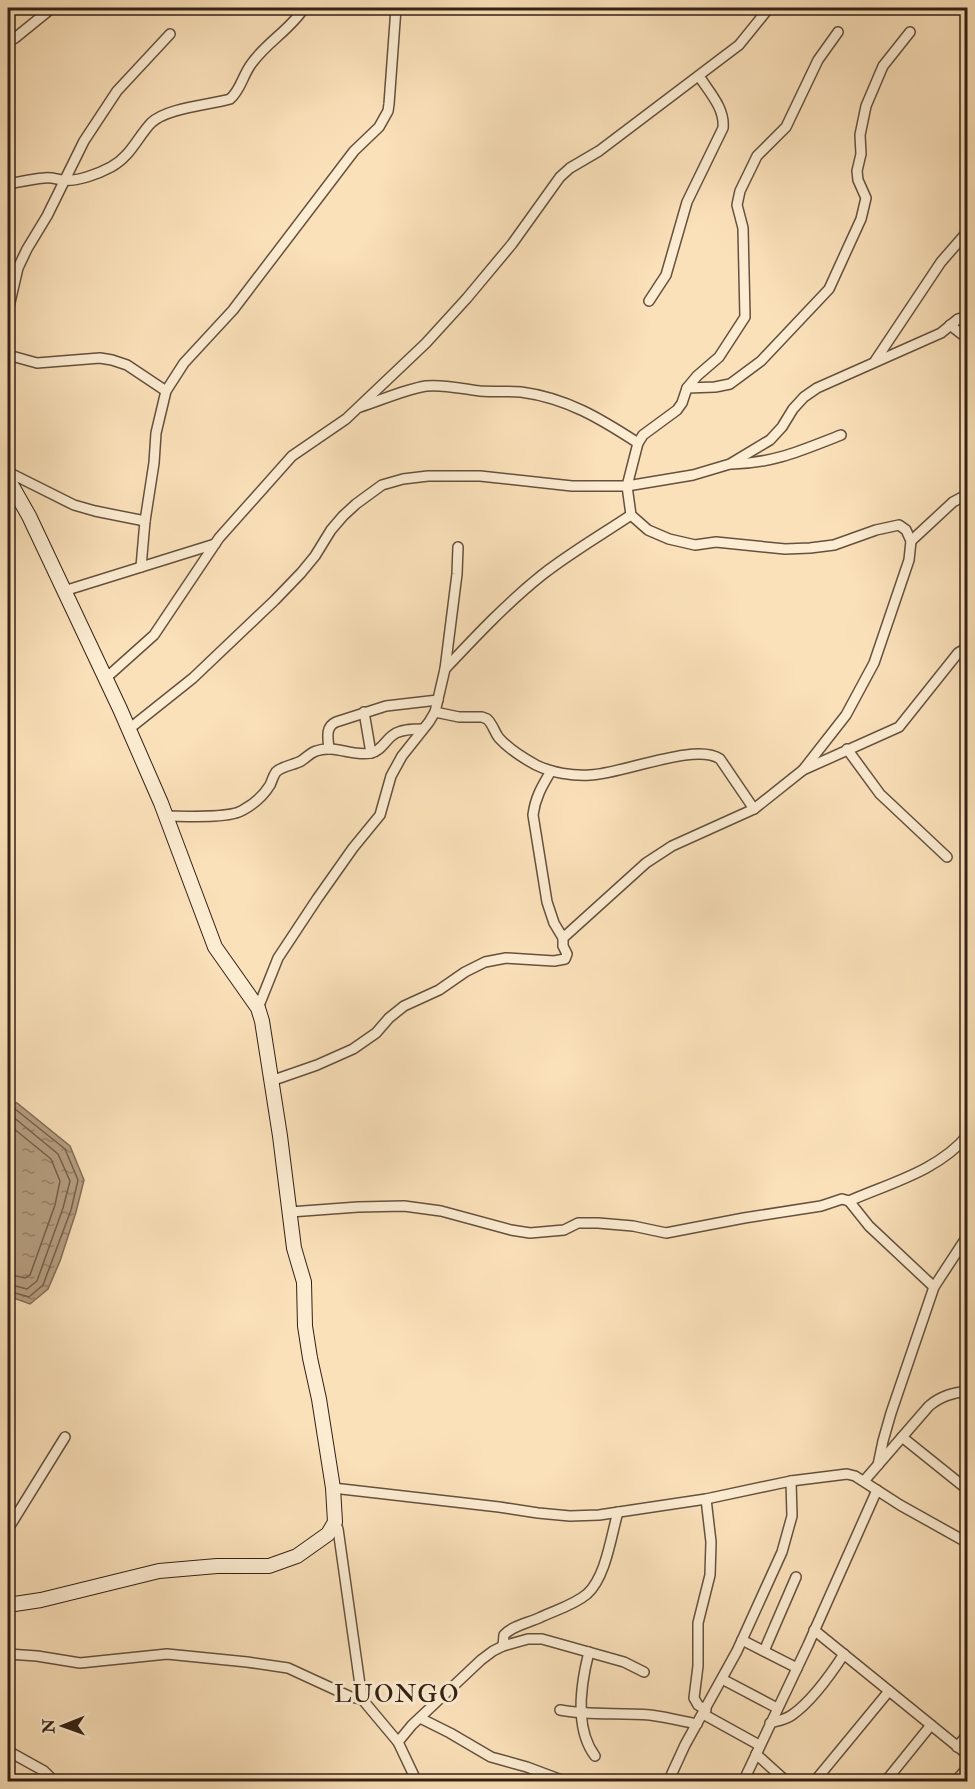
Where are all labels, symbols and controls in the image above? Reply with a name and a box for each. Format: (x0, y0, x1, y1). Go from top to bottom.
district label: LUONGO (334, 1679, 460, 1710)
north arrow (33, 1696, 93, 1756)
text: N (39, 1718, 59, 1735)

